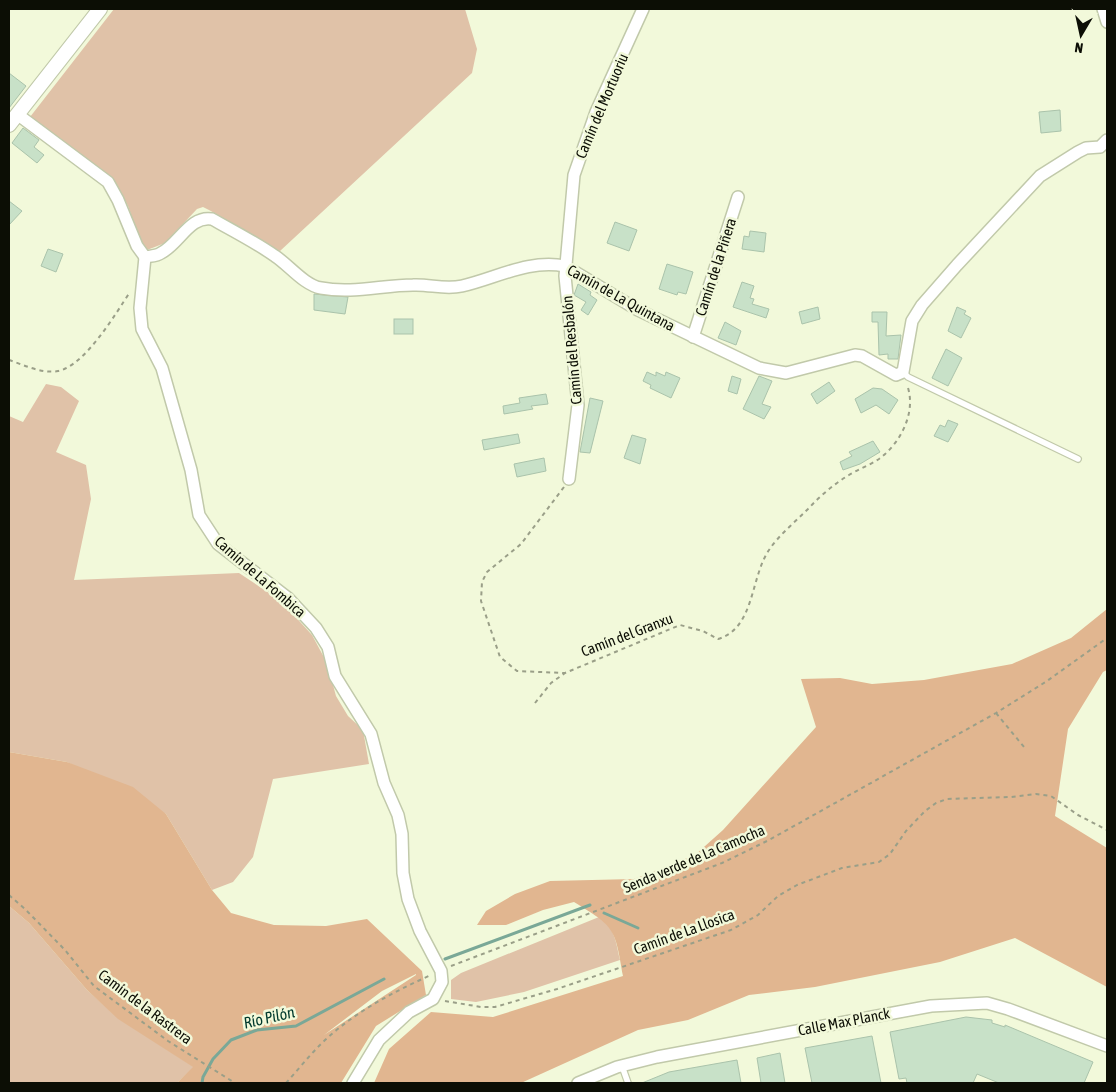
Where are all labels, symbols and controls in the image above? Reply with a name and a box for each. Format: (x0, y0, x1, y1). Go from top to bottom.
north arrow (1056, 10, 1106, 60)
text: N (1074, 39, 1084, 56)
street label: Camín del Mortuoriu (572, 51, 631, 161)
street label: Camín de la Piñera (692, 216, 739, 318)
street label: Camín de La Quintana (564, 261, 678, 334)
street label: Camín del Resbalón (558, 295, 585, 405)
street label: Camín de La Fombica (211, 533, 309, 621)
street label: Camín del Granxu (579, 609, 675, 660)
street label: Senda verde de La Camocha (621, 821, 767, 896)
street label: Camín de La Llosica (631, 905, 737, 958)
street label: Camín de la Rastrera (95, 966, 195, 1047)
water label: Río Pilón (242, 1002, 297, 1032)
street label: Calle Max Planck (797, 1004, 892, 1039)

